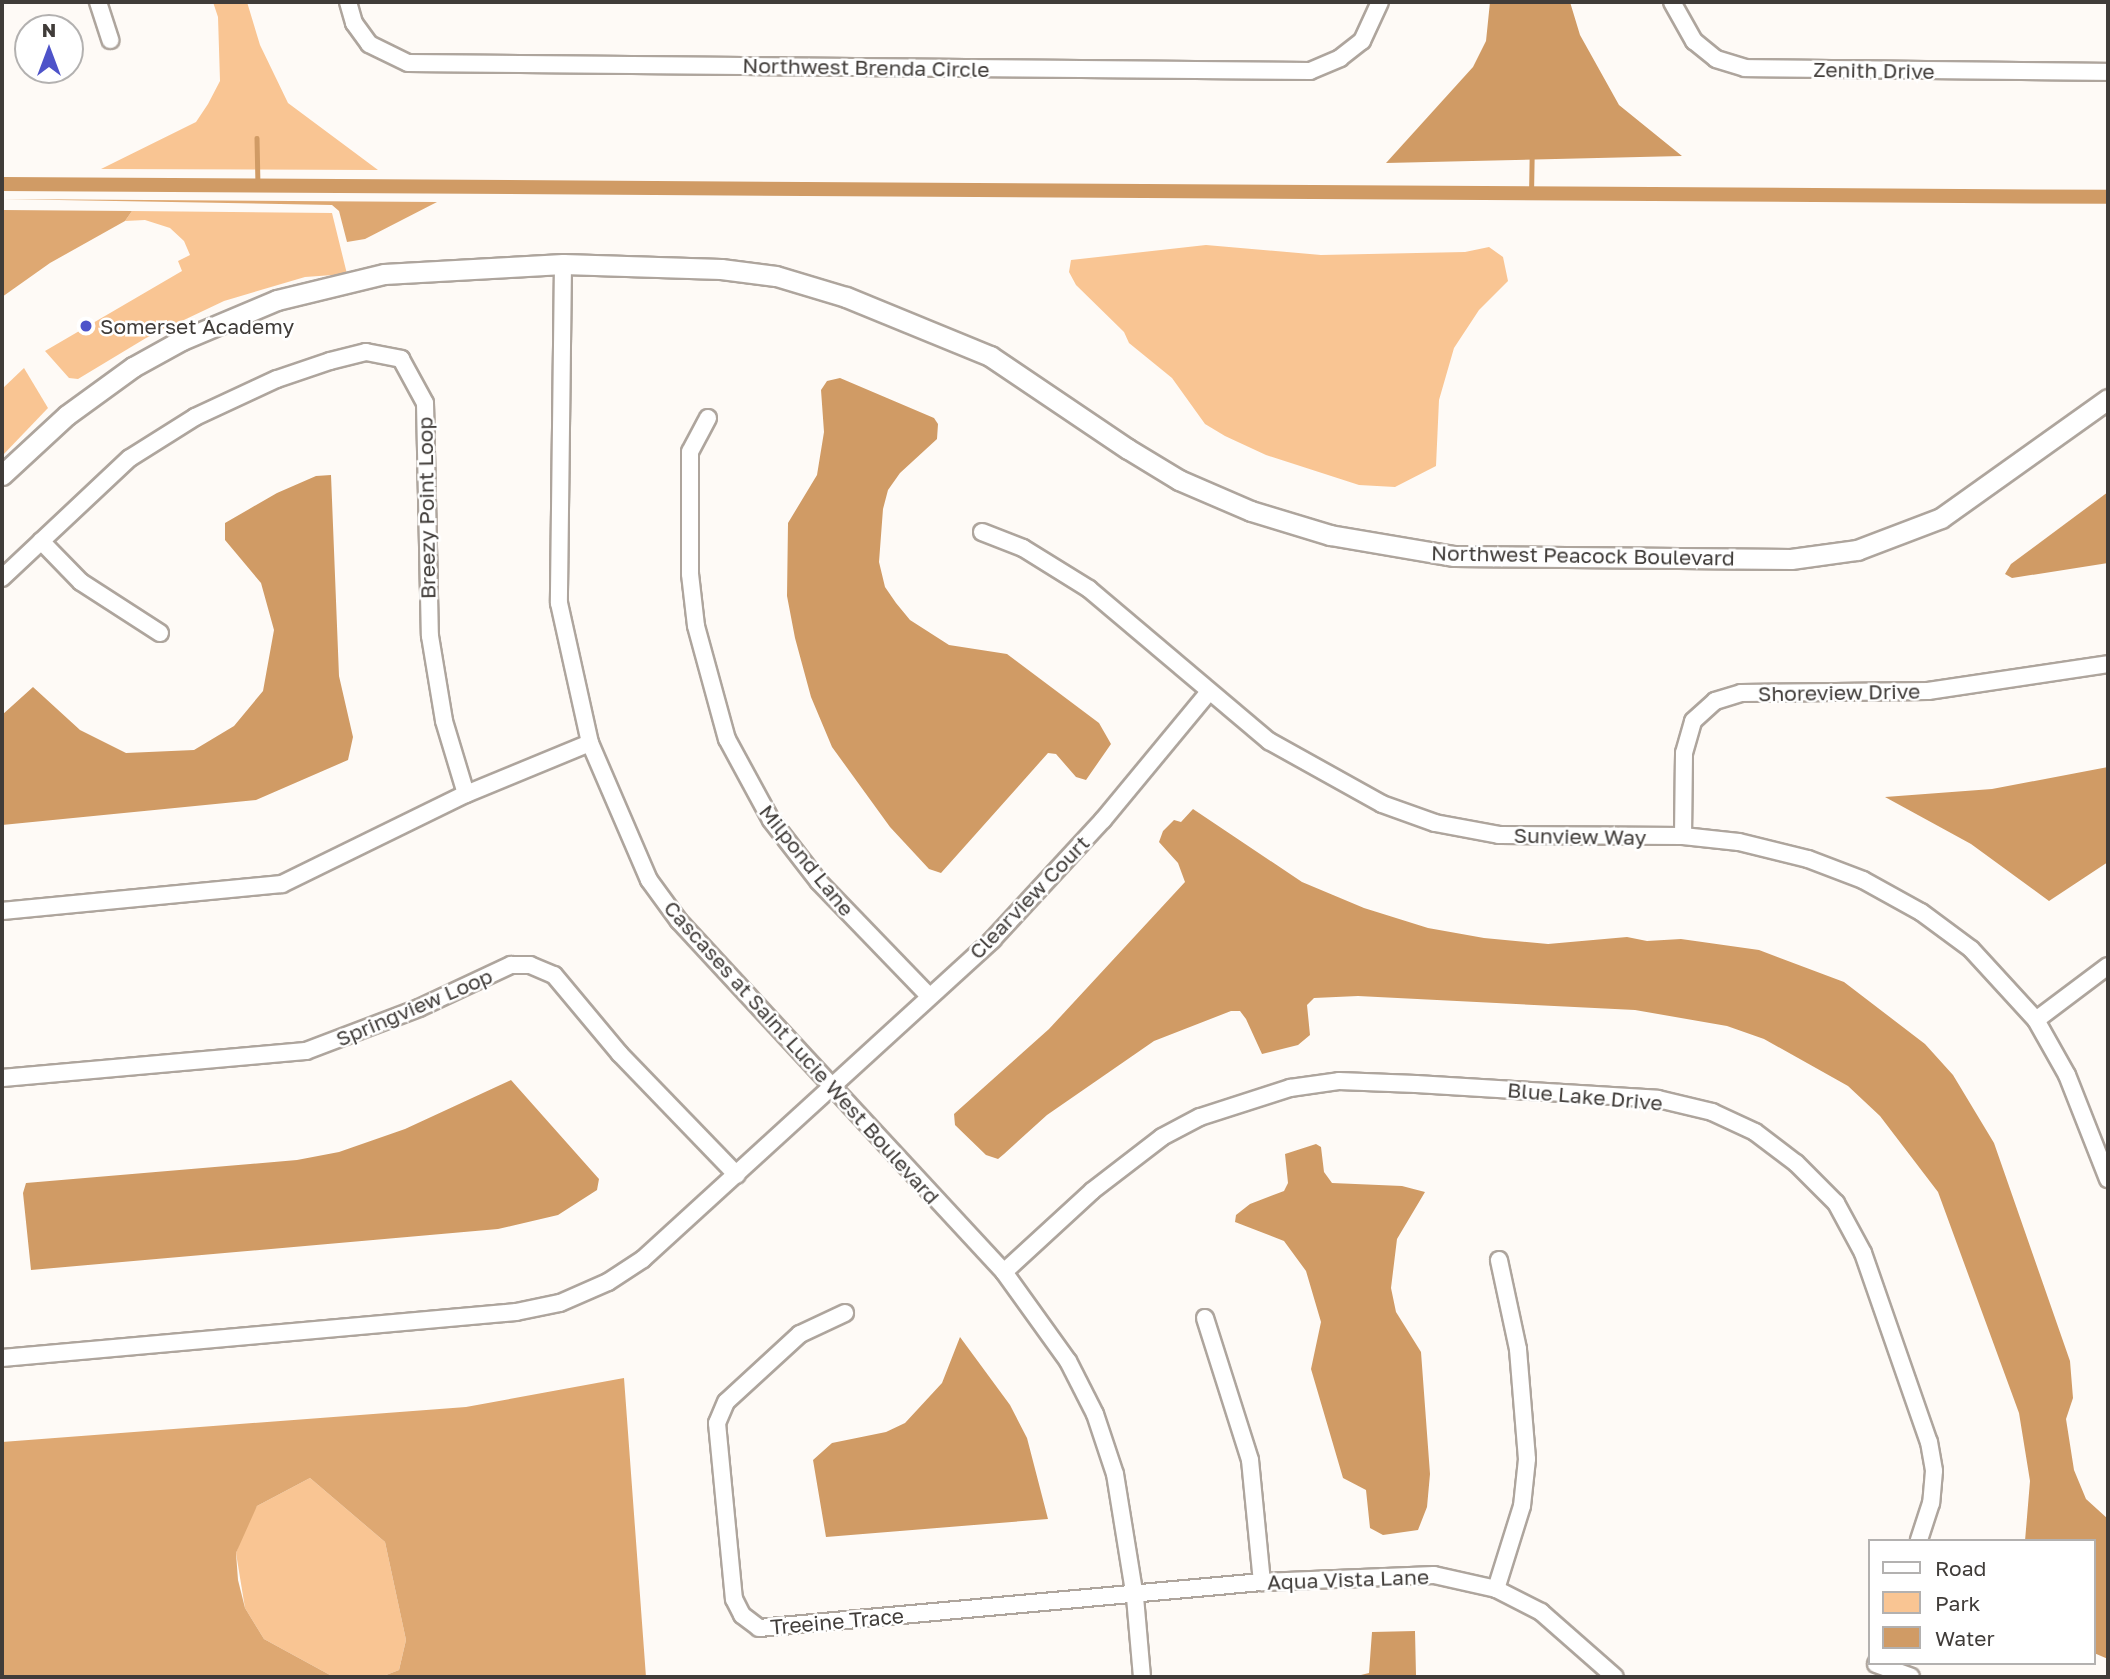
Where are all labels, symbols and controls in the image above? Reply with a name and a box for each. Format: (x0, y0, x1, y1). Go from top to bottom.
north arrow (14, 14, 84, 84)
text: N (42, 18, 56, 41)
street label: Northwest Brenda Circle (742, 52, 990, 82)
street label: Zenith Drive (1813, 56, 1935, 84)
place label: Somerset Academy (100, 313, 294, 339)
marker: Somerset Academy (78, 318, 94, 334)
street label: Breezy Point Loop (412, 417, 440, 599)
street label: Northwest Peacock Boulevard (1431, 540, 1735, 570)
street label: Shoreview Drive (1758, 678, 1920, 706)
street label: Milpond Lane (754, 799, 860, 921)
street label: Sunview Way (1513, 822, 1647, 850)
street label: Clearview Court (964, 830, 1094, 964)
street label: Cascases at Saint Lucie West Boulevard (659, 895, 945, 1209)
street label: Springview Loop (332, 963, 496, 1051)
street label: Blue Lake Drive (1506, 1077, 1664, 1115)
legend (1868, 1539, 2096, 1665)
text: Road (1935, 1555, 1986, 1581)
street label: Aqua Vista Lane (1267, 1564, 1429, 1594)
text: Park (1935, 1590, 1980, 1616)
street label: Treeine Trace (769, 1603, 905, 1639)
text: Water (1935, 1625, 1995, 1651)

